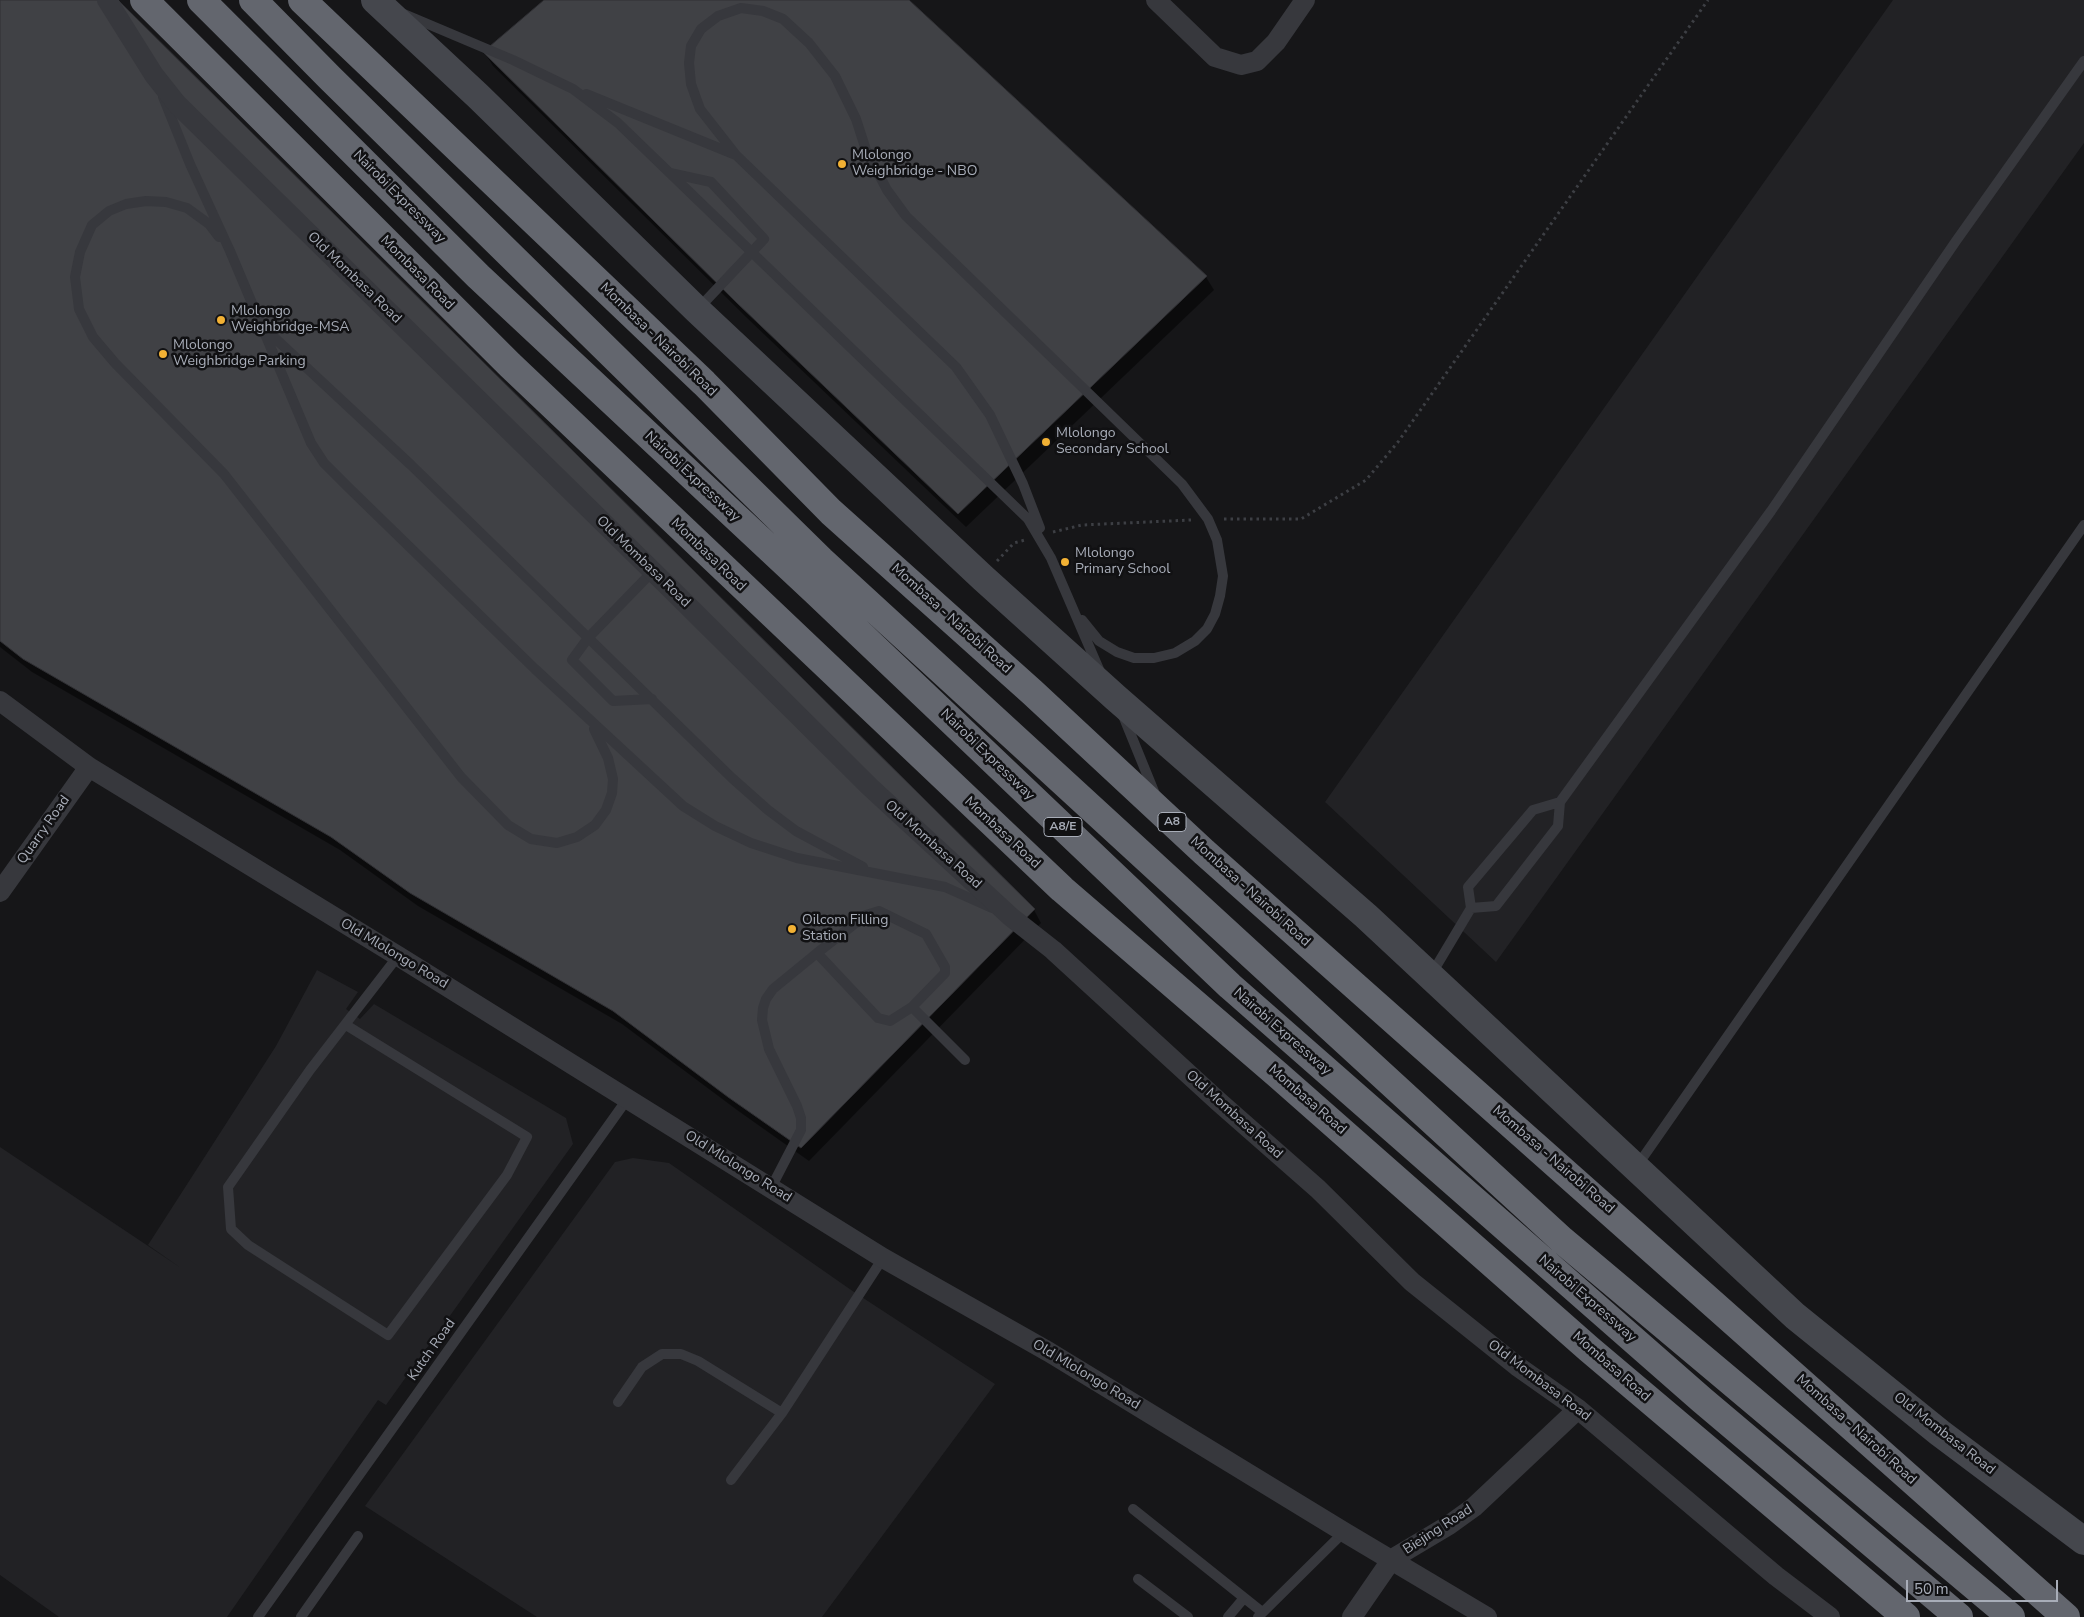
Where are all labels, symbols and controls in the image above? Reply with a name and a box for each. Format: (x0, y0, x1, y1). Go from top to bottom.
street label: Nairobi Expressway (349, 147, 449, 247)
place label: Mlolongo Weighbridge - NBO (852, 148, 977, 180)
marker: Mlolongo Weighbridge - NBO (836, 158, 848, 170)
street label: Old Mombasa Road (303, 229, 405, 327)
street label: Mombasa Road (377, 233, 457, 313)
street label: Mombasa - Nairobi Road (596, 280, 720, 400)
place label: Mlolongo Weighbridge-MSA (231, 304, 350, 336)
marker: Mlolongo Weighbridge-MSA (215, 314, 227, 326)
place label: Mlolongo Weighbridge Parking (173, 338, 306, 371)
marker: Mlolongo Weighbridge Parking (157, 348, 169, 360)
place label: Mlolongo Secondary School (1056, 426, 1169, 458)
street label: Nairobi Expressway (641, 428, 743, 526)
marker: Mlolongo Secondary School (1040, 436, 1052, 448)
street label: Old Mombasa Road (592, 513, 694, 611)
street label: Mombasa Road (667, 515, 749, 595)
place label: Mlolongo Primary School (1075, 546, 1170, 578)
marker: Mlolongo Primary School (1059, 556, 1071, 568)
street label: Mombasa - Nairobi Road (887, 561, 1015, 677)
street label: Nairobi Expressway (936, 706, 1038, 804)
street label: Quarry Road (14, 792, 74, 868)
street label: Mombasa Road (961, 794, 1043, 872)
street label: Old Mombasa Road (881, 797, 985, 893)
road number: A8 (1158, 812, 1186, 832)
road number: A8/E (1044, 818, 1082, 836)
street label: Mombasa - Nairobi Road (1186, 834, 1314, 950)
place label: Oilcom Filling Station (802, 913, 888, 946)
street label: Old Mlolongo Road (337, 915, 451, 993)
marker: Oilcom Filling Station (786, 923, 798, 935)
street label: Nairobi Expressway (1230, 985, 1334, 1079)
street label: Mombasa Road (1265, 1062, 1349, 1138)
street label: Old Mombasa Road (1182, 1067, 1286, 1163)
street label: Mombasa - Nairobi Road (1489, 1103, 1617, 1217)
street label: Old Mlolongo Road (682, 1127, 794, 1207)
street label: Nairobi Expressway (1535, 1252, 1639, 1346)
street label: Kutch Road (404, 1316, 460, 1384)
street label: Mombasa Road (1569, 1329, 1653, 1405)
street label: Old Mlolongo Road (1029, 1336, 1143, 1414)
street label: Old Mombasa Road (1484, 1337, 1594, 1425)
street label: Mombasa - Nairobi Road (1792, 1372, 1920, 1488)
street label: Old Mombasa Road (1890, 1389, 1998, 1479)
street label: Biejing Road (1400, 1501, 1476, 1559)
scale bar (1909, 1570, 2062, 1602)
text: 50 m (1914, 1579, 1949, 1599)

